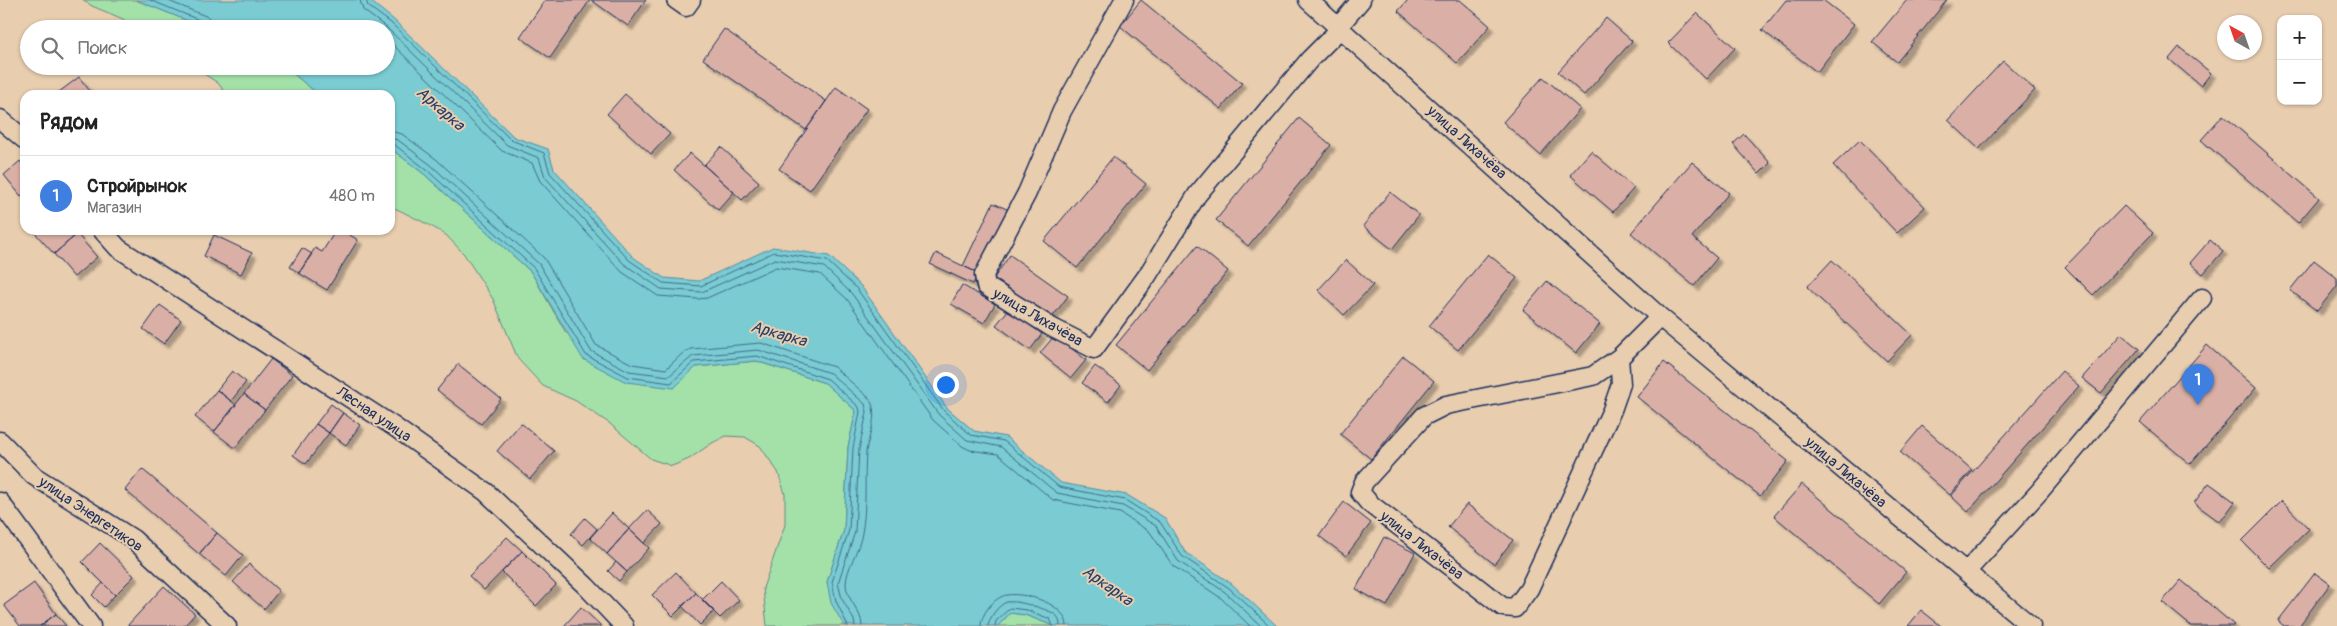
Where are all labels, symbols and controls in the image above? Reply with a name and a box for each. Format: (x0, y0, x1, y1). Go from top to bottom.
north arrow (2217, 15, 2262, 60)
map controls (2277, 15, 2322, 105)
button: + (2277, 15, 2322, 60)
search box (20, 20, 395, 75)
icon: search (38, 34, 66, 62)
text: Поиск (78, 36, 128, 60)
button: − (2277, 60, 2322, 105)
water label: Аркарка (412, 83, 470, 136)
street label: улица Лихачёва (1422, 101, 1510, 183)
text: Рядом (40, 109, 98, 136)
text: Стройрынок (87, 174, 187, 198)
text: 1 (53, 186, 59, 206)
text: 480 m (329, 186, 375, 206)
text: Магазин (87, 198, 142, 218)
street label: улица Лихачёва (988, 284, 1086, 351)
water label: Аркарка (749, 317, 810, 352)
pin: 1 (2182, 364, 2214, 405)
your location (933, 372, 959, 398)
street label: Лесная улица (332, 382, 415, 446)
street label: улица Лихачёва (1800, 432, 1890, 512)
street label: улица Энергетиков (34, 472, 146, 556)
street label: улица Лихачёва (1375, 506, 1467, 584)
water label: Аркарка (1078, 561, 1138, 611)

